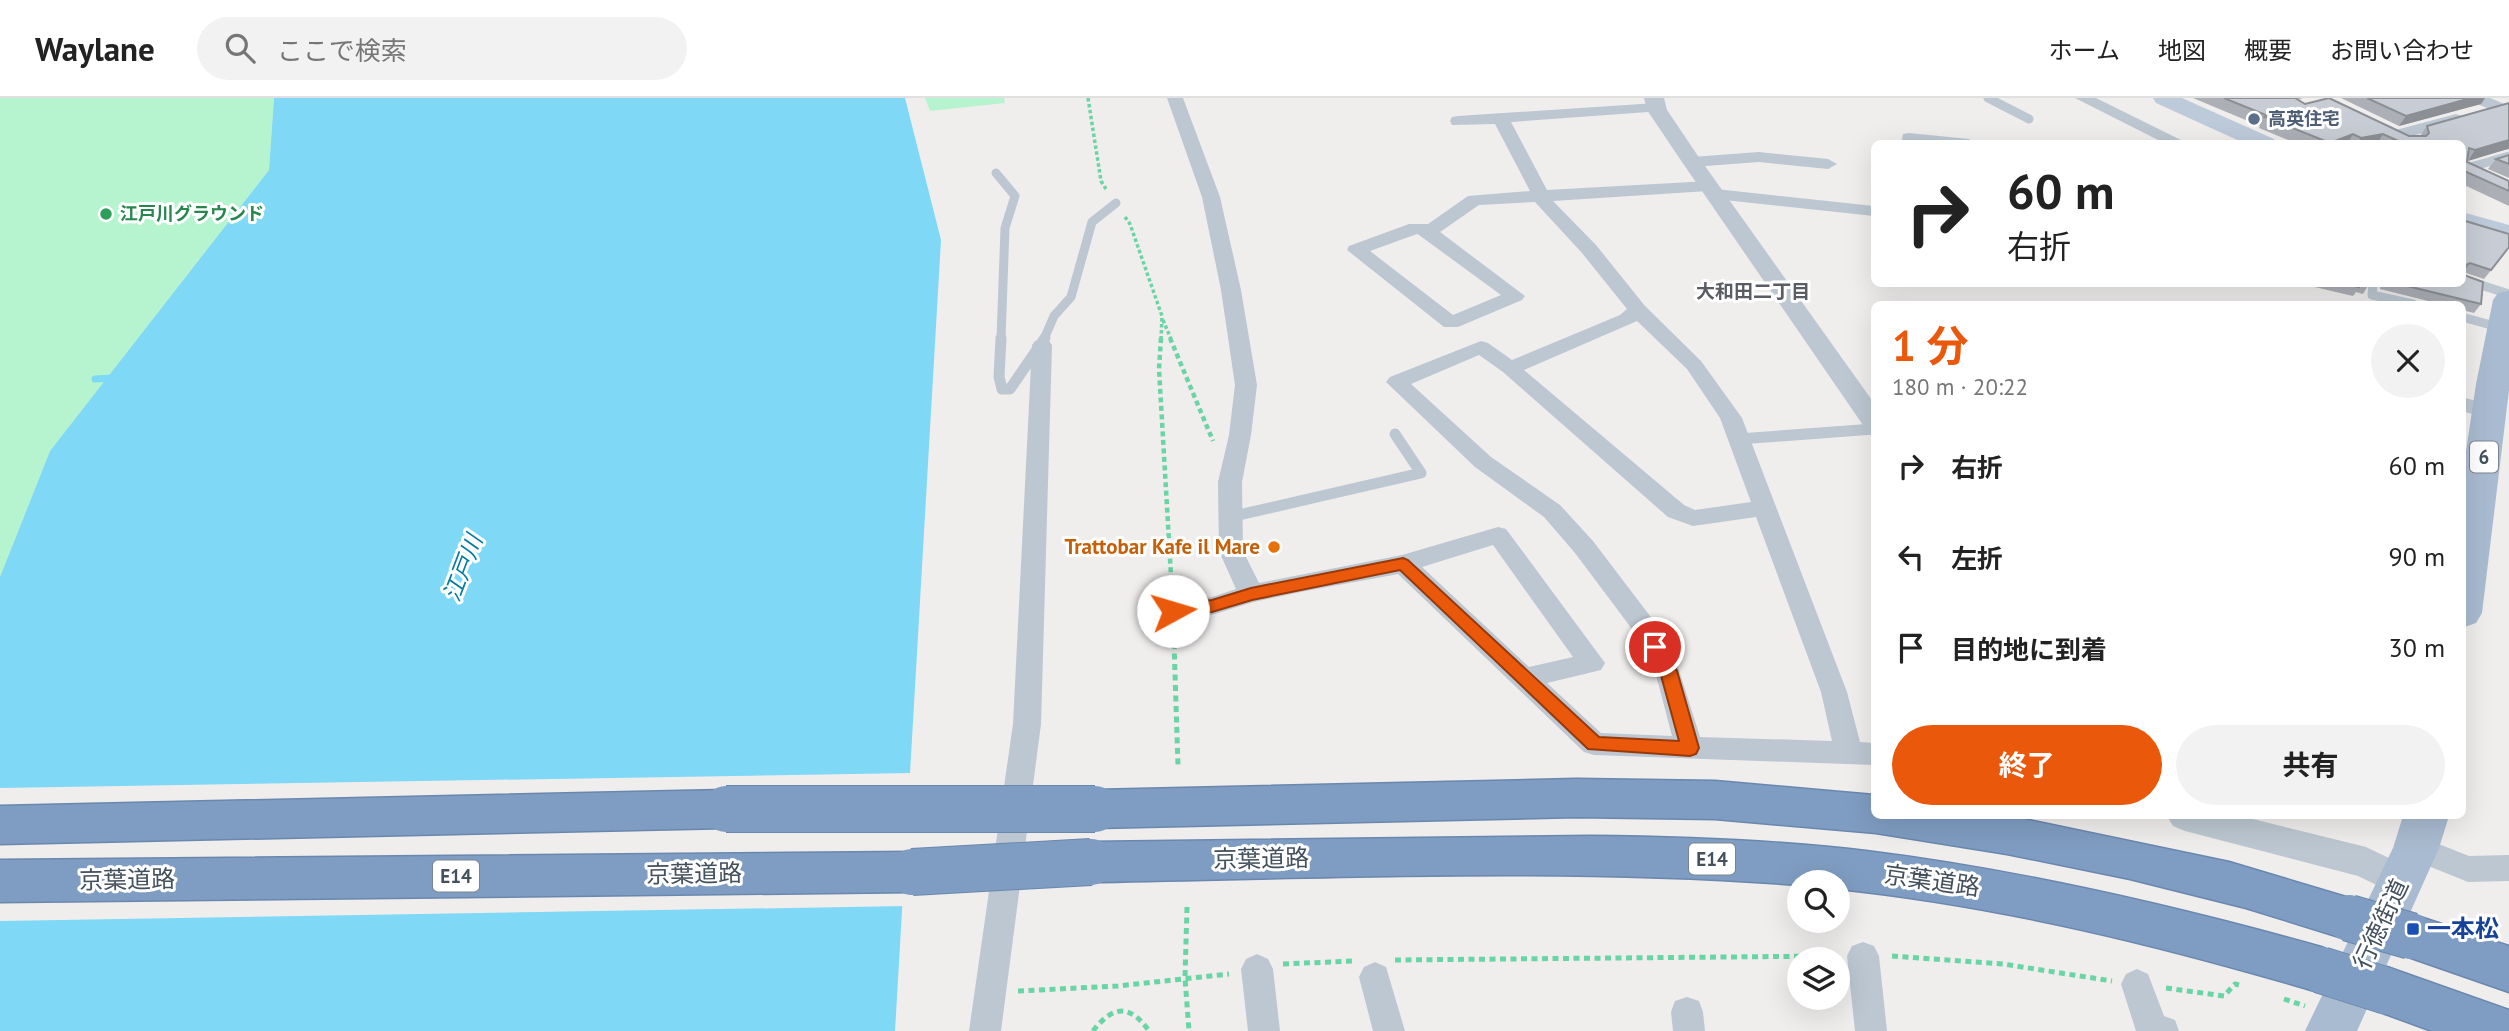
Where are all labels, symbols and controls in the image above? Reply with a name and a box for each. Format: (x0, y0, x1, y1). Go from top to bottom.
search box (197, 17, 687, 80)
text: Waylane (35, 27, 155, 70)
icon: search (221, 29, 259, 67)
text: ここで検索 (277, 34, 407, 67)
text: ホーム (2049, 35, 2120, 66)
text: 地図 (2158, 35, 2206, 66)
text: 概要 (2244, 35, 2292, 66)
text: お問い合わせ (2330, 35, 2474, 66)
place label: 高英住宅 (2268, 107, 2340, 130)
marker: 高英住宅 (2246, 111, 2262, 127)
text: 60 m (2007, 159, 2114, 223)
icon: right (1892, 168, 1983, 259)
place label: 江戸川グラウンド (120, 202, 264, 225)
marker: 江戸川グラウンド (98, 206, 114, 222)
text: 右折 (2007, 225, 2071, 267)
district label: 大和田二丁目 (1696, 279, 1810, 303)
text: 1 分 (1892, 318, 1968, 373)
button: close (2371, 324, 2445, 398)
text: 180 m · 20:22 (1892, 372, 2028, 401)
road number: 6 (2470, 442, 2498, 472)
icon: right (1892, 447, 1930, 485)
text: 60 m (2389, 449, 2445, 482)
text: 右折 (1951, 451, 2003, 484)
water label: 江戸川 (437, 528, 490, 605)
place label: Trattobar Kafe il Mare (1064, 533, 1260, 560)
icon: left (1892, 538, 1930, 576)
marker: Trattobar Kafe il Mare (1266, 539, 1282, 555)
text: 90 m (2389, 540, 2445, 573)
text: 左折 (1951, 542, 2003, 575)
position arrow (1136, 574, 1210, 648)
pin (1625, 617, 1685, 677)
icon: arrive (1636, 628, 1674, 666)
icon: arrive (1892, 629, 1930, 667)
text: 30 m (2389, 631, 2445, 664)
text: 目的地に到着 (1951, 633, 2107, 666)
button: 終了 (1892, 725, 2162, 805)
button: 共有 (2176, 725, 2445, 805)
street label: 京葉道路 (1213, 842, 1309, 875)
road number: E14 (1689, 844, 1735, 874)
street label: 京葉道路 (646, 857, 742, 890)
street label: 京葉道路 (1882, 858, 1982, 903)
road number: E14 (433, 860, 479, 891)
street label: 京葉道路 (79, 863, 175, 896)
map controls (1787, 870, 1850, 1010)
button: search (1787, 870, 1850, 933)
street label: 行徳街道 (2346, 874, 2415, 974)
place label: 一本松 (2427, 913, 2499, 944)
marker: 一本松 (2405, 921, 2421, 937)
button: layers (1787, 947, 1850, 1010)

